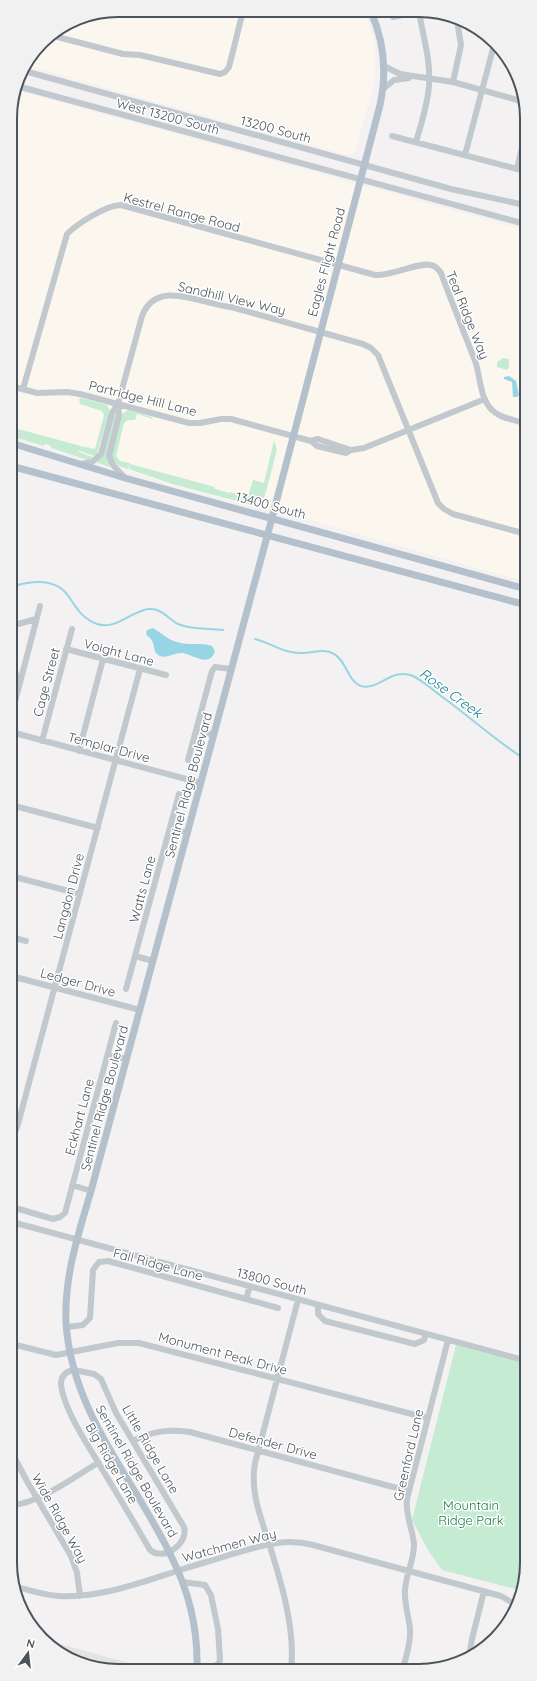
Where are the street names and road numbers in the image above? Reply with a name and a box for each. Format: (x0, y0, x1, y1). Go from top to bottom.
street label: West 13200 South (115, 95, 221, 137)
street label: 13200 South (239, 112, 313, 146)
street label: Kestrel Range Road (122, 189, 242, 235)
street label: Eagles Flight Road (304, 206, 348, 318)
street label: Teal Ridge Way (443, 268, 493, 362)
street label: Sandhill View Way (177, 278, 287, 318)
street label: Partridge Hill Lane (87, 377, 199, 419)
street label: 13400 South (234, 488, 308, 522)
street label: Voight Lane (82, 635, 156, 669)
street label: Cage Street (29, 646, 63, 718)
street label: Sentinel Ridge Boulevard (161, 710, 215, 860)
street label: Templar Drive (66, 728, 152, 766)
street label: Langdon Drive (49, 851, 87, 941)
street label: Watts Lane (125, 854, 159, 924)
street label: Ledger Drive (39, 964, 117, 1000)
street label: Sentinel Ridge Boulevard (77, 1023, 131, 1173)
street label: Eckhart Lane (61, 1077, 97, 1157)
street label: Fall Ridge Lane (111, 1244, 205, 1284)
street label: 13800 South (235, 1264, 309, 1298)
street label: Monument Peak Drive (157, 1328, 289, 1378)
street label: Sentinel Ridge Boulevard (93, 1402, 181, 1540)
street label: Little Ridge Lane (119, 1402, 183, 1496)
street label: Greenford Lane (390, 1407, 426, 1503)
street label: Big Ridge Lane (82, 1420, 142, 1506)
street label: Defender Drive (227, 1424, 319, 1462)
street label: Wide Ridge Way (29, 1470, 91, 1566)
street label: Watchmen Way (180, 1525, 278, 1565)

